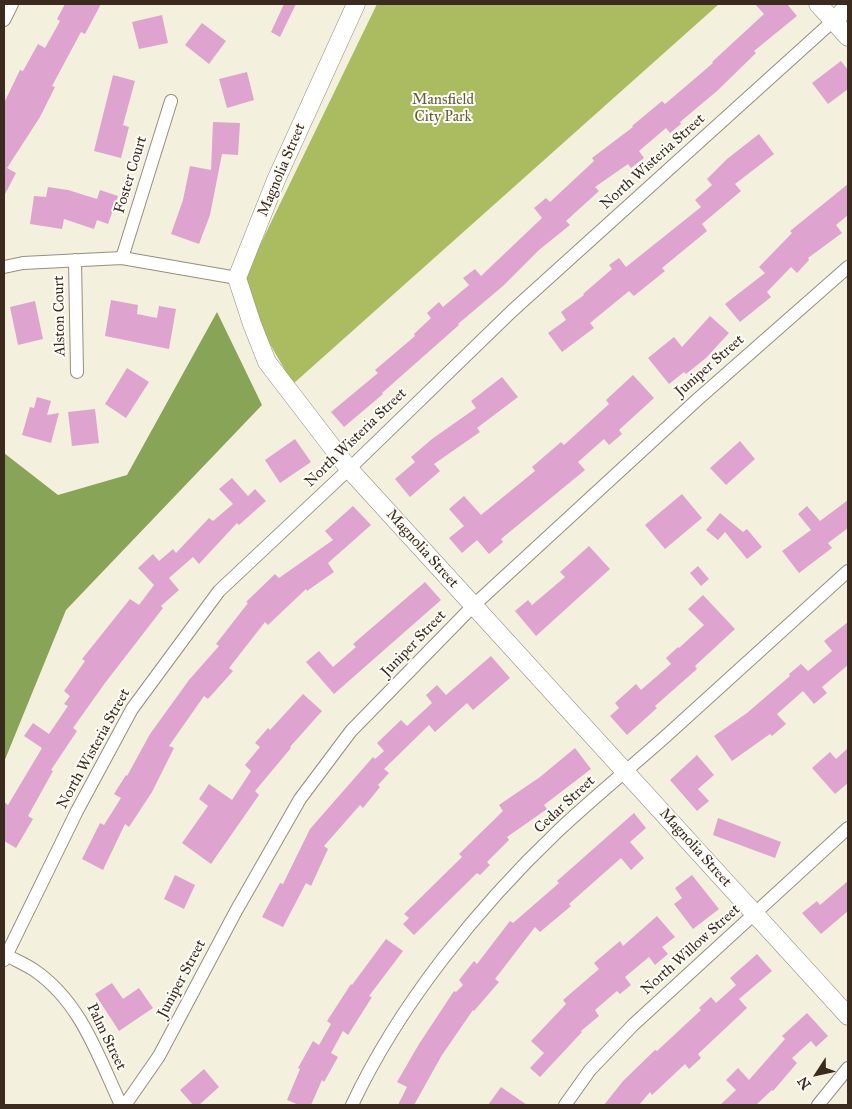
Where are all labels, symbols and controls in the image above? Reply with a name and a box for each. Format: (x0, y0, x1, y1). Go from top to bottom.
park label: Mansfield City Park (412, 91, 474, 126)
street label: North Wisteria Street (597, 110, 709, 214)
street label: Magnolia Street (254, 121, 310, 219)
street label: Foster Court (111, 134, 151, 216)
street label: Alston Court (50, 275, 70, 357)
street label: Juniper Street (672, 331, 748, 401)
street label: North Wisteria Street (301, 385, 411, 491)
street label: Magnolia Street (382, 506, 462, 592)
street label: Juniper Street (378, 607, 450, 681)
street label: North Wisteria Street (54, 686, 134, 812)
street label: Cedar Street (531, 772, 599, 838)
street label: Magnolia Street (655, 805, 735, 891)
street label: North Willow Street (638, 901, 744, 999)
street label: Juniper Street (154, 937, 210, 1021)
street label: Palm Street (82, 1001, 130, 1073)
north arrow (792, 1049, 842, 1099)
text: N (794, 1073, 815, 1093)

